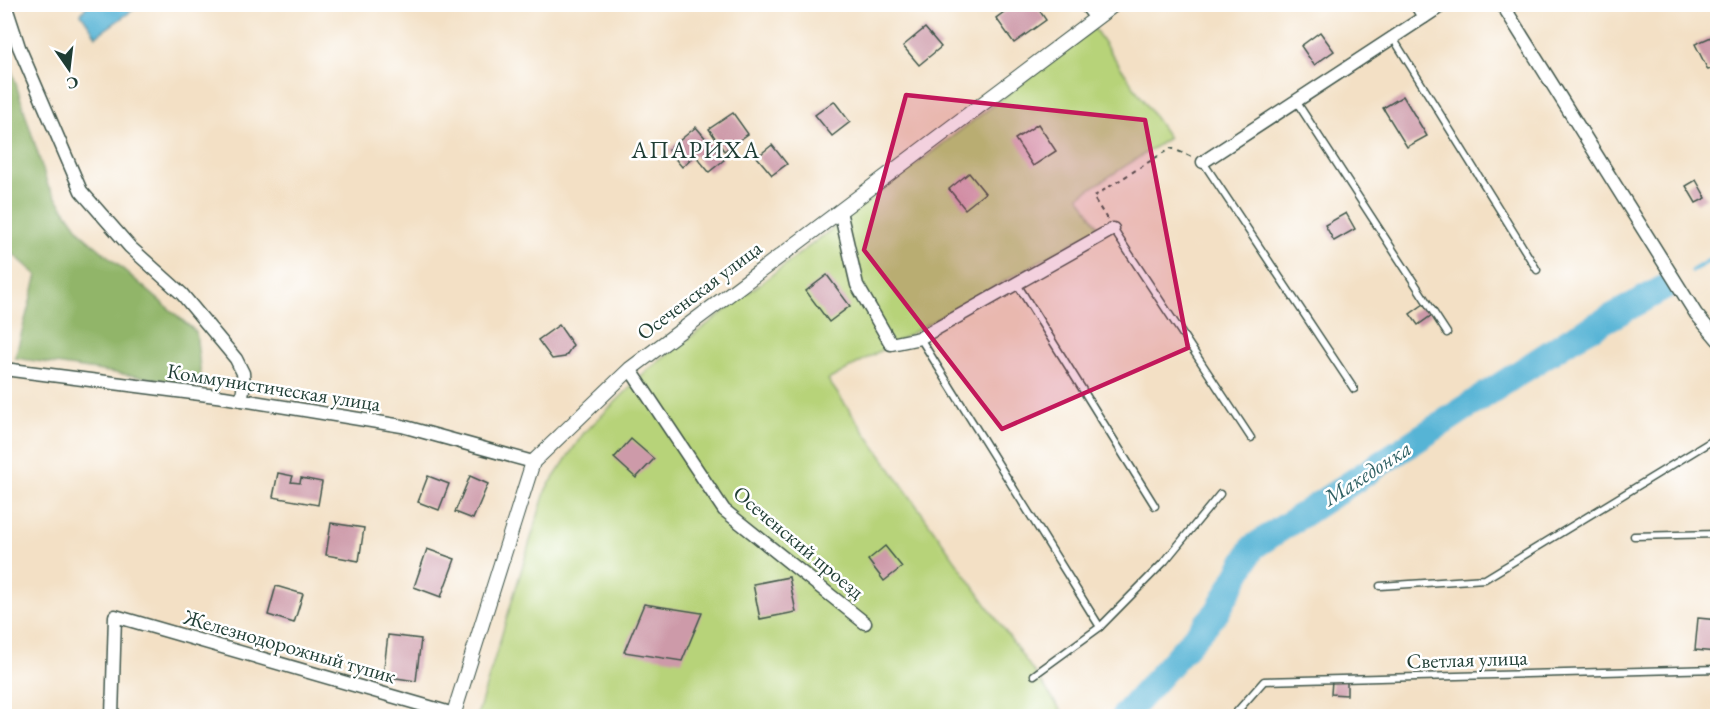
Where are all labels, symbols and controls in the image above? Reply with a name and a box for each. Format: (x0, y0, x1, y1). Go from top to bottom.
north arrow (39, 39, 99, 99)
text: С (64, 72, 81, 95)
district label: АПАРИХА (630, 134, 761, 165)
street label: Осеченская улица (631, 234, 767, 346)
street label: Коммунистическая улица (165, 357, 383, 417)
water label: Македонка (1316, 434, 1417, 513)
street label: Осеченский проезд (728, 479, 870, 605)
street label: Железнодорожный тупик (180, 602, 399, 689)
street label: Светлая улица (1406, 643, 1529, 675)

